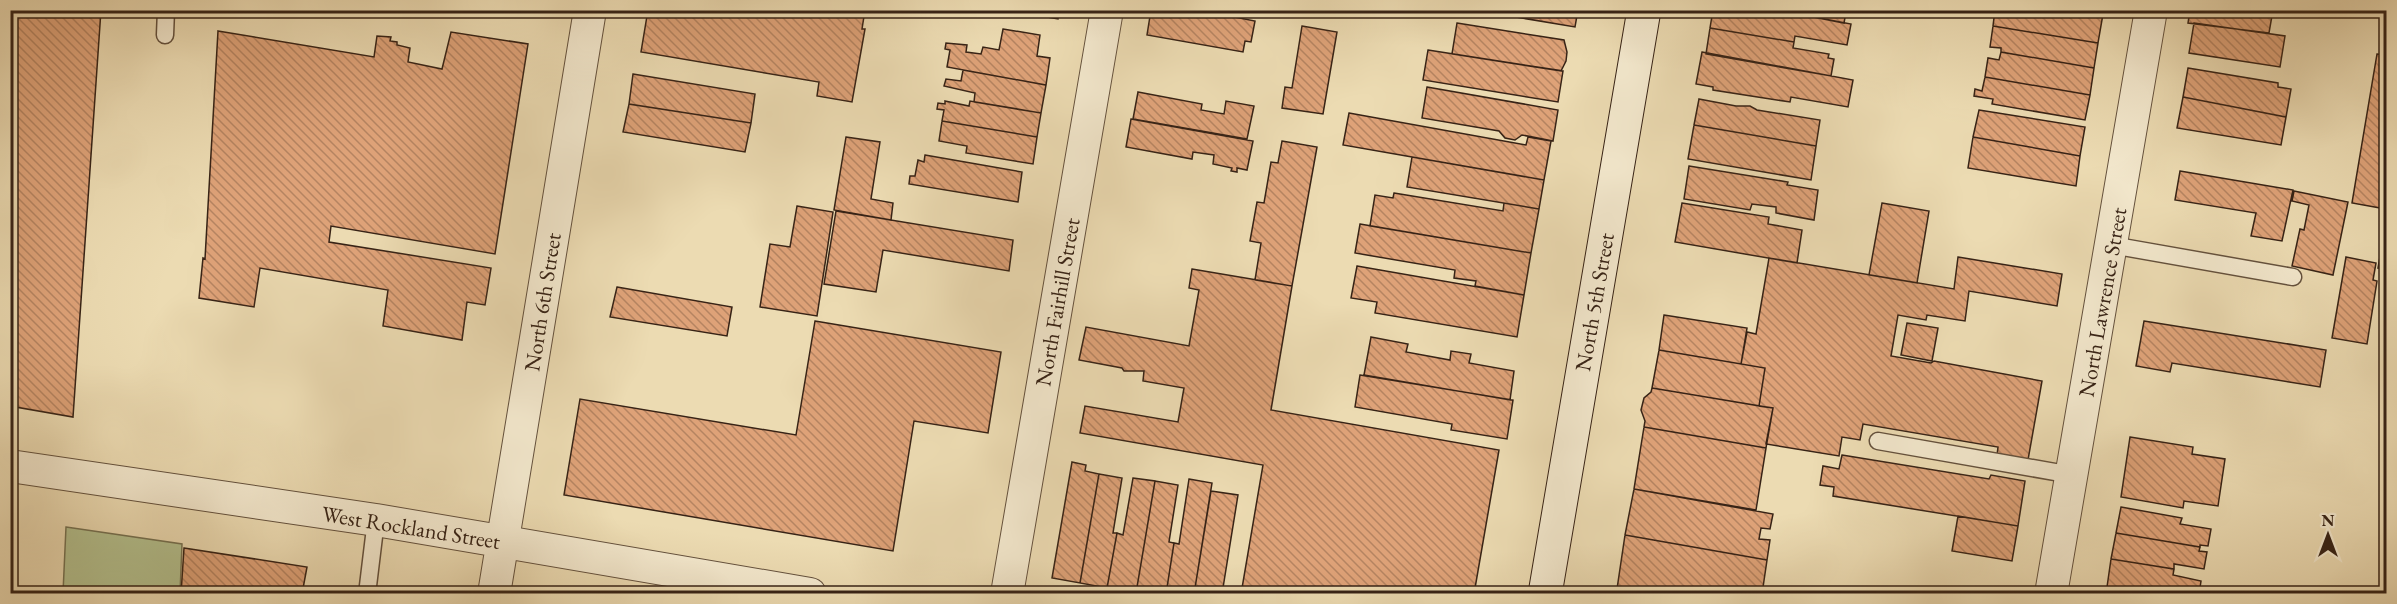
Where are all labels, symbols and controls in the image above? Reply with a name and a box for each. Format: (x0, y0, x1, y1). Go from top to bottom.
street label: North Lawrence Street (2072, 205, 2133, 399)
street label: North Fairhill Street (1028, 216, 1087, 389)
street label: North 6th Street (517, 231, 568, 373)
street label: North 5th Street (1568, 231, 1621, 373)
street label: West Rockland Street (320, 499, 502, 556)
north arrow (2298, 505, 2358, 565)
text: N (2322, 510, 2335, 531)

